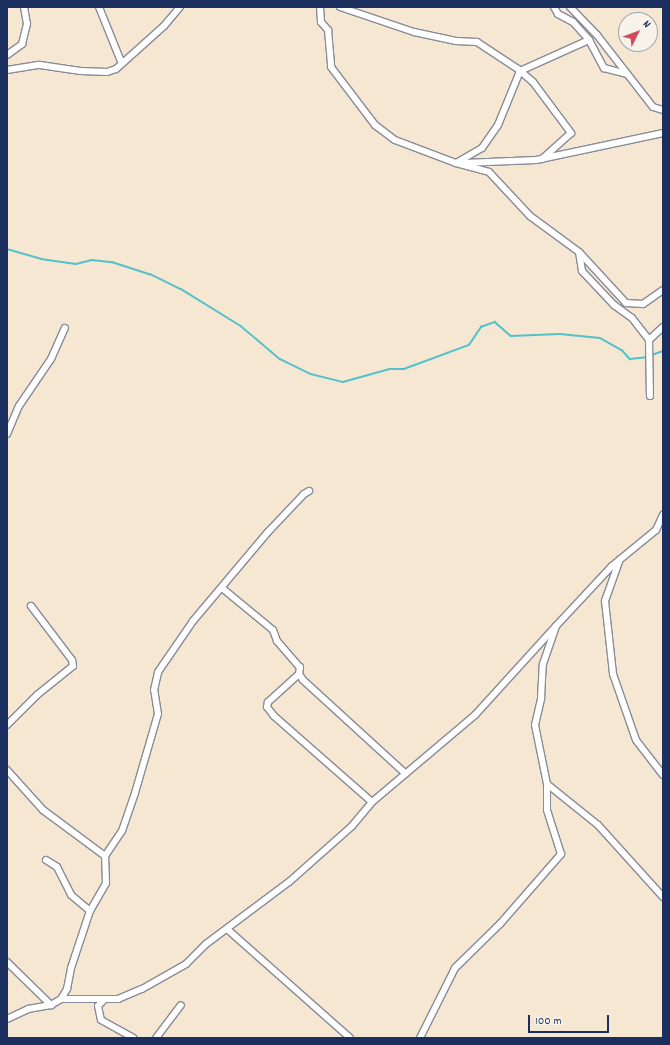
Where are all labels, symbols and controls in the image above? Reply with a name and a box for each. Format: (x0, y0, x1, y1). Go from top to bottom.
north arrow (618, 12, 658, 52)
text: N (638, 17, 654, 32)
scale bar (530, 1007, 611, 1033)
text: 100 m (535, 1013, 562, 1030)

